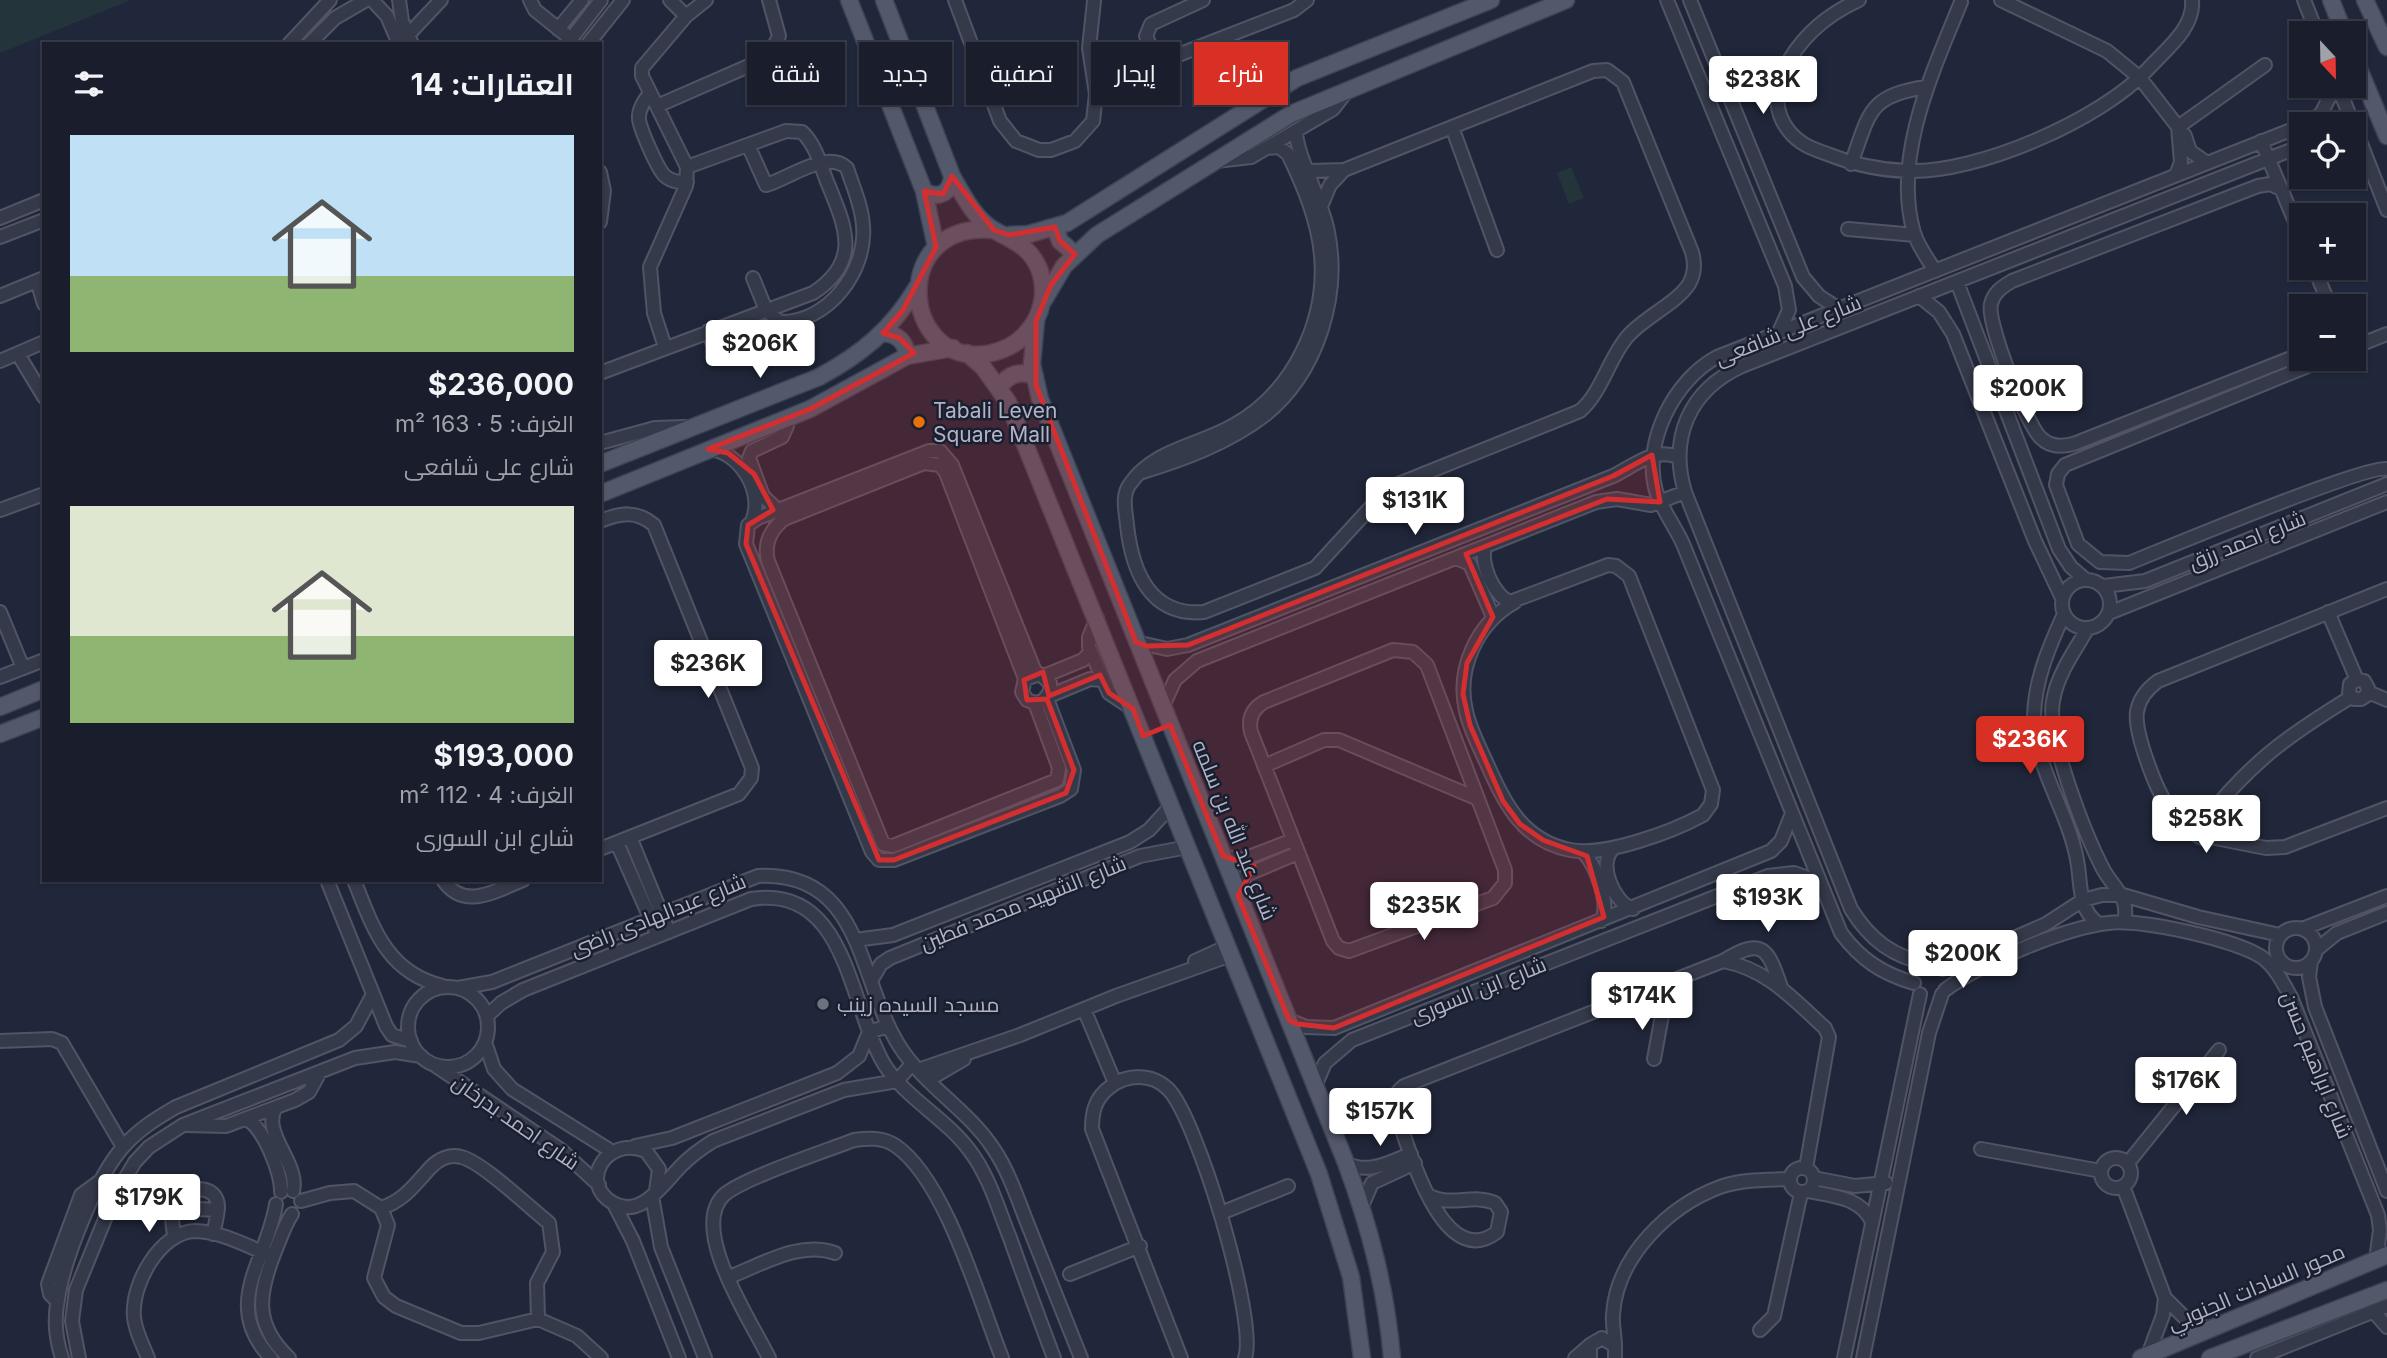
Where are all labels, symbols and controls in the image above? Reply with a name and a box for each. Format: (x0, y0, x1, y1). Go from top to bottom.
north arrow (2289, 21, 2366, 98)
map controls (2289, 21, 2366, 371)
chip: شقة (747, 42, 845, 105)
chip: جديد (859, 42, 952, 105)
chip: تصفية (966, 42, 1077, 105)
chip: إيجار (1091, 42, 1180, 105)
chip: شراء (1194, 42, 1288, 105)
pin: $238K (1714, 57, 1812, 116)
icon: filters (70, 65, 108, 103)
text: $238K (1725, 65, 1801, 93)
text: العقارات: 14 (410, 66, 574, 102)
button: locate (2289, 112, 2366, 189)
icon: home (259, 181, 385, 307)
button: + (2289, 203, 2366, 280)
street label: شارع على شافعى (1711, 289, 1865, 373)
button: − (2289, 294, 2366, 371)
pin: $206K (711, 320, 809, 380)
text: $206K (722, 329, 798, 357)
text: $236,000 (428, 366, 574, 402)
pin: $200K (1979, 366, 2077, 425)
text: $200K (1989, 374, 2067, 402)
place label: Tabali Leven Square Mall (933, 398, 1058, 447)
text: الغرف: 5 · 163 m² (395, 410, 574, 438)
marker: Tabali Leven Square Mall (911, 414, 927, 430)
text: شارع على شافعى (404, 453, 574, 481)
pin: $131K (1366, 477, 1464, 537)
text: $131K (1382, 486, 1448, 514)
street label: شارع احمد رزق (2185, 505, 2310, 577)
icon: home (259, 552, 385, 678)
pin: $236K (659, 640, 757, 700)
text: $236K (670, 649, 746, 677)
pin: $236K (1981, 716, 2079, 776)
text: $236K (1992, 725, 2068, 753)
street label: شارع عبد الله بن سلمه (1186, 736, 1284, 925)
text: $193,000 (433, 737, 574, 773)
text: الغرف: 4 · 112 m² (399, 781, 574, 809)
pin: $258K (2157, 796, 2255, 855)
text: $258K (2168, 804, 2244, 832)
text: شارع ابن السورى (416, 824, 574, 852)
street label: شارع الشهيد محمد فطين (916, 850, 1130, 958)
street label: شارع عبدالهادى راضى (566, 868, 750, 964)
pin: $193K (1719, 874, 1817, 934)
pin: $235K (1375, 883, 1473, 942)
text: $193K (1732, 883, 1804, 911)
text: $235K (1386, 891, 1462, 919)
pin: $200K (1914, 930, 2012, 990)
text: $200K (1924, 939, 2002, 967)
street label: شارع ابن السورى (1406, 951, 1550, 1030)
pin: $174K (1593, 972, 1691, 1032)
text: $174K (1607, 981, 1677, 1009)
street label: شارع ابراهيم حسن (2274, 988, 2358, 1143)
place label: مسجد السيده زينب (837, 992, 1000, 1017)
marker: مسجد السيده زينب (815, 996, 831, 1012)
pin: $176K (2137, 1058, 2235, 1117)
text: $176K (2151, 1066, 2221, 1094)
street label: شارع احمد بدرخان (446, 1069, 584, 1177)
pin: $157K (1331, 1088, 1429, 1148)
text: $157K (1345, 1097, 1415, 1125)
pin: $179K (100, 1174, 198, 1234)
text: $179K (114, 1183, 184, 1211)
street label: محور السادات الجنوبي (2164, 1238, 2350, 1339)

